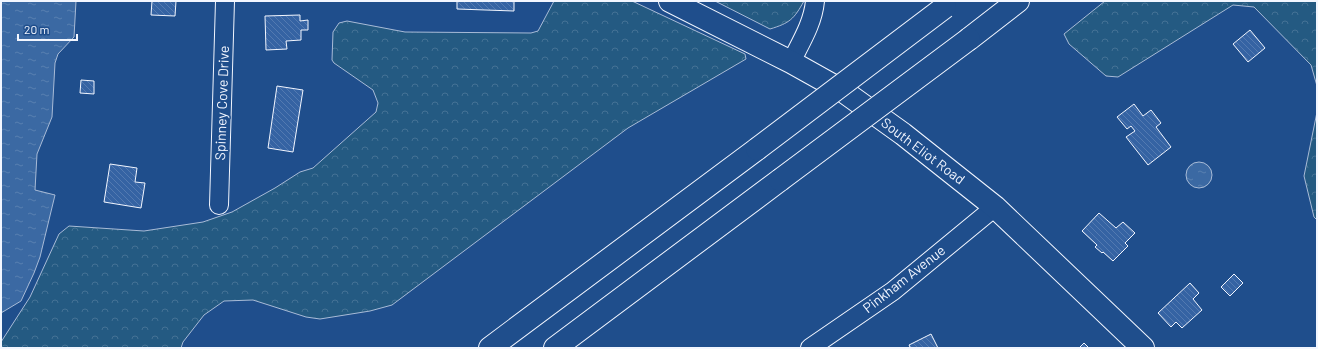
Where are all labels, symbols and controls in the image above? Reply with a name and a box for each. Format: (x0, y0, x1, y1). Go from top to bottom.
scale bar (18, 16, 77, 42)
text: 20 m (24, 22, 50, 36)
street label: Spinney Cove Drive (211, 45, 232, 161)
street label: South Eliot Road (878, 114, 969, 188)
street label: Pinkham Avenue (859, 241, 948, 316)

